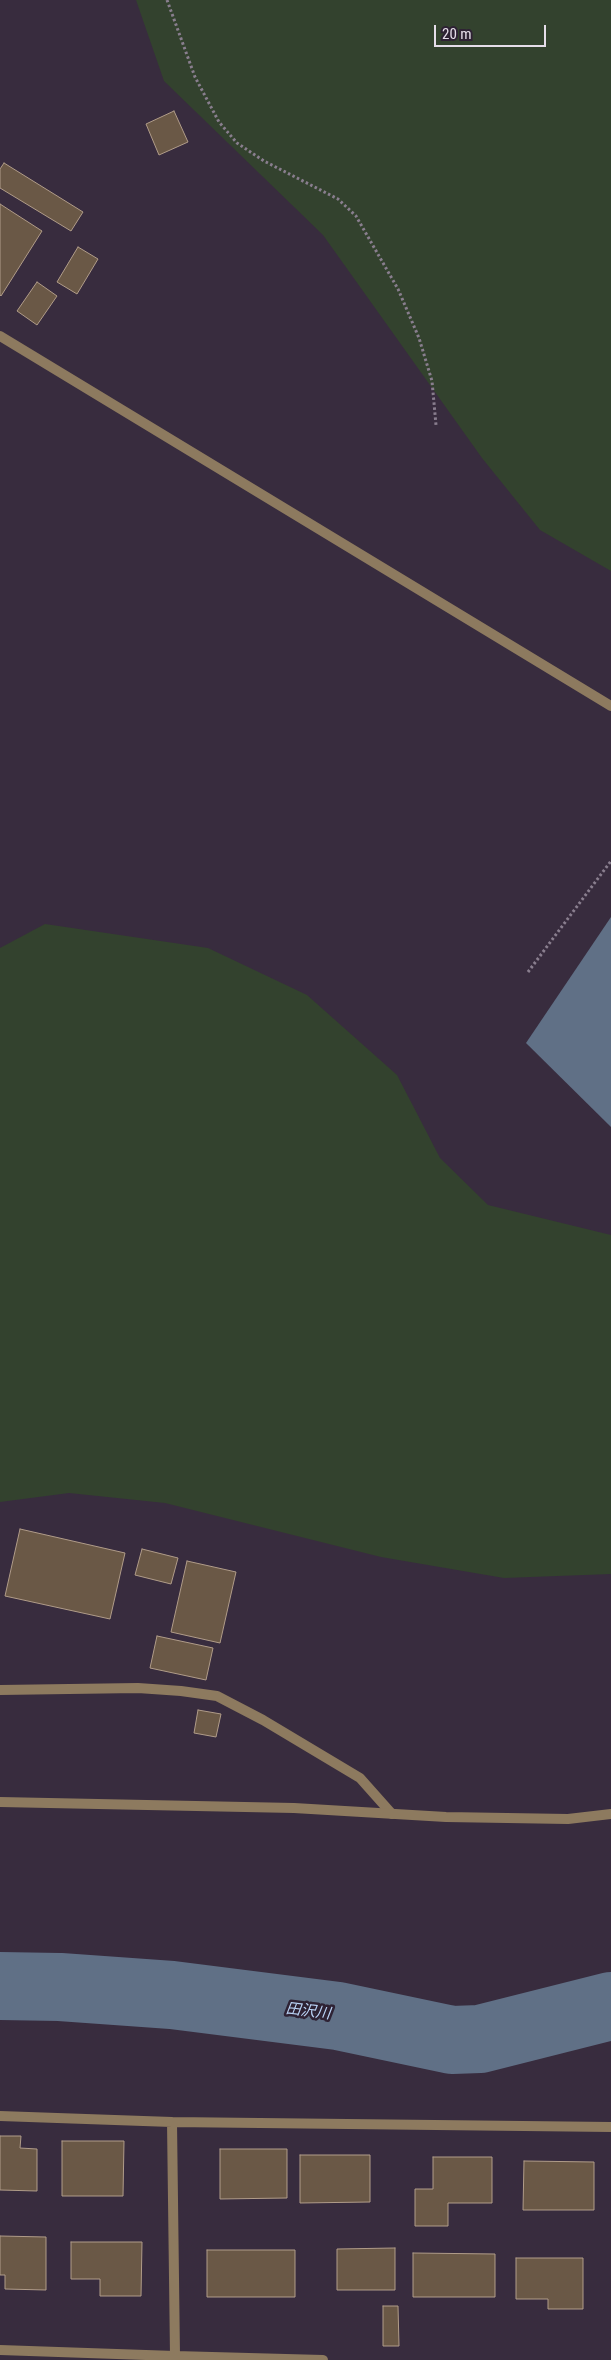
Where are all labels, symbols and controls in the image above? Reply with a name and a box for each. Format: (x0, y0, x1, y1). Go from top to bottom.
scale bar (436, 15, 548, 47)
text: 20 m (442, 25, 472, 43)
water label: 田沢川 (285, 2000, 331, 2024)

